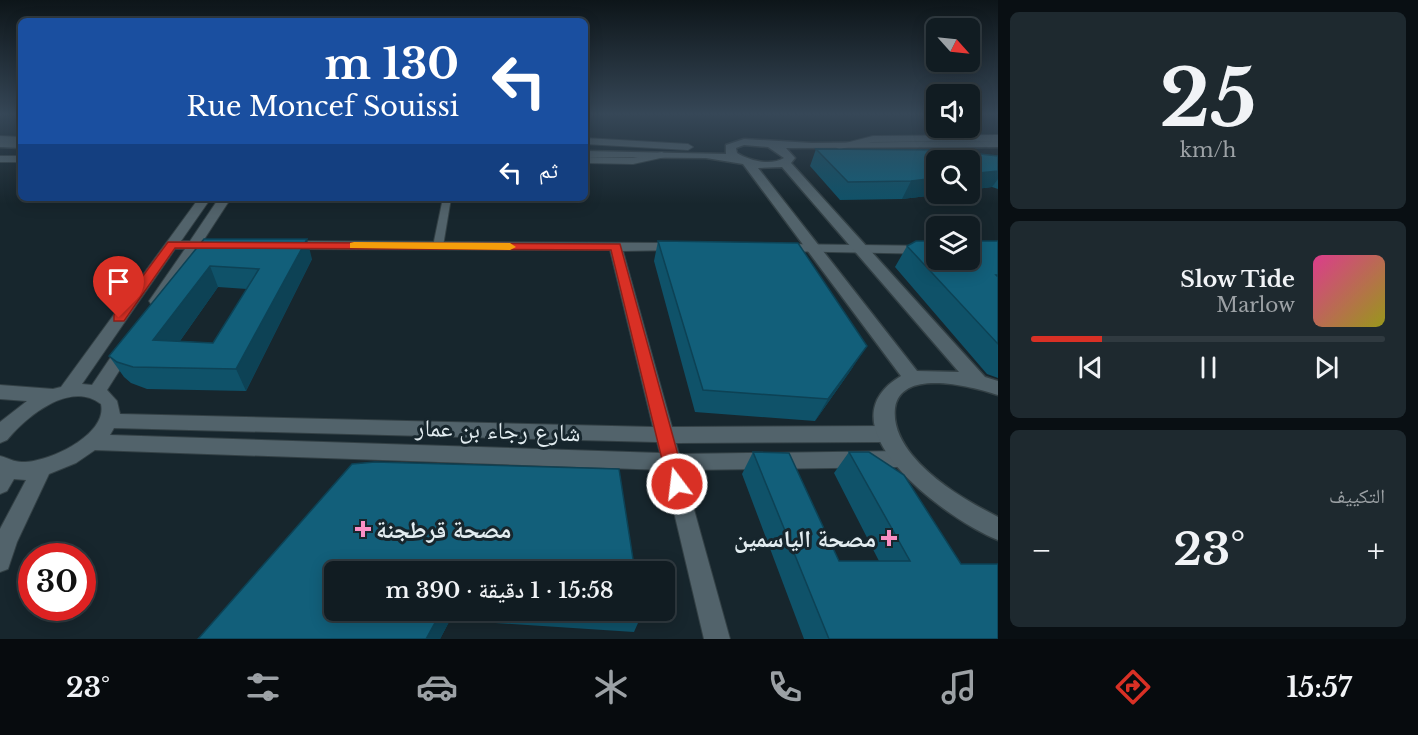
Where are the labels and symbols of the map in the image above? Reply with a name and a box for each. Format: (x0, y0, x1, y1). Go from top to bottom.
north arrow (926, 18, 980, 72)
pin (93, 256, 144, 318)
street label: شارع رجاء بن عمار (414, 413, 581, 448)
position arrow (645, 452, 709, 516)
place label: مصحة قرطجنة (376, 515, 511, 544)
marker: مصحة قرطجنة (354, 520, 372, 538)
place label: مصحة الياسمين (734, 524, 876, 553)
marker: مصحة الياسمين (880, 529, 898, 547)
speed limit sign: 30 (18, 543, 96, 621)

